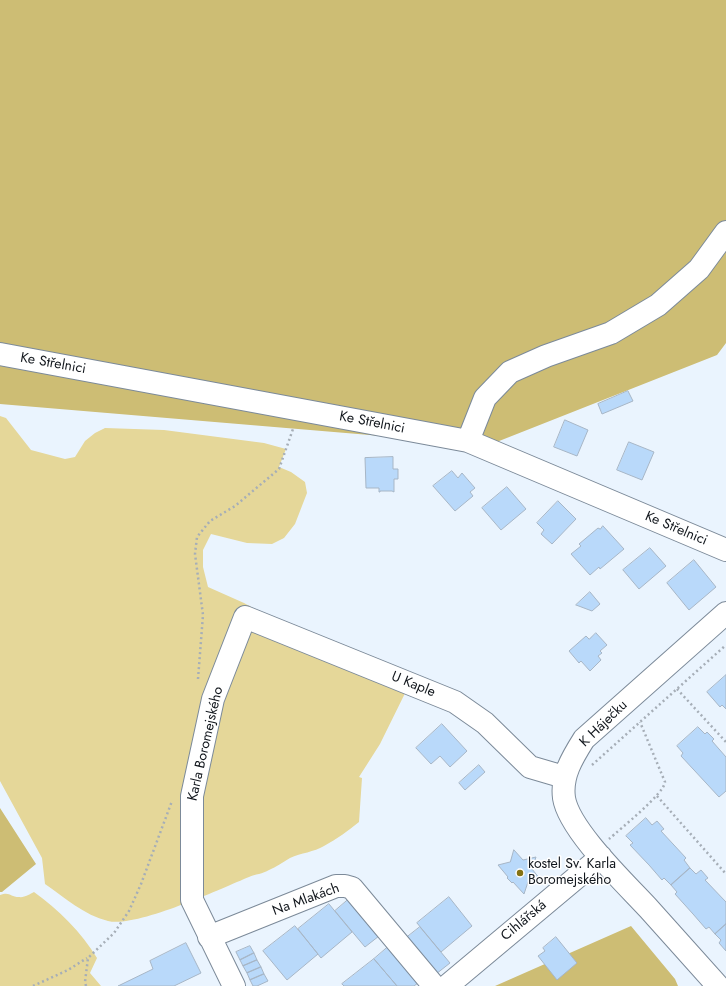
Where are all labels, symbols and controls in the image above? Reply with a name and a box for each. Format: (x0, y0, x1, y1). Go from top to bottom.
street label: Ke Střelnici (19, 350, 87, 378)
street label: Ke Střelnici (338, 408, 406, 438)
street label: Ke Střelnici (642, 508, 710, 550)
street label: U Kaple (389, 669, 437, 701)
street label: Karla Boromejského (185, 685, 227, 803)
street label: K Háječku (577, 697, 631, 751)
place label: kostel Sv. Karla Boromejského (528, 857, 616, 890)
marker: kostel Sv. Karla Boromejského (515, 868, 525, 878)
street label: Na Mlakách (270, 880, 342, 920)
street label: Cihlářská (498, 897, 550, 945)

